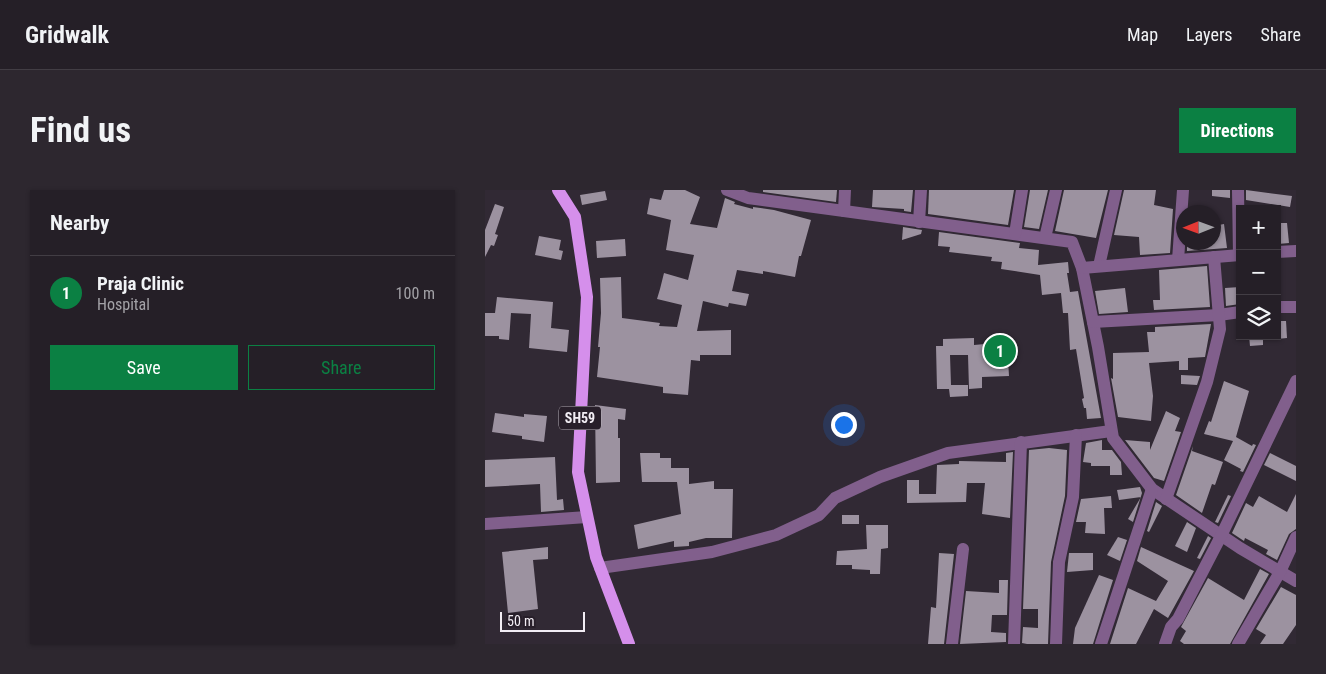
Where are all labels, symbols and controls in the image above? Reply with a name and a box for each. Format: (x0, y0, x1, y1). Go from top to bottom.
text: Gridwalk (25, 21, 109, 49)
text: Map (1127, 24, 1158, 45)
text: Layers (1186, 24, 1233, 45)
text: Share (1261, 24, 1301, 45)
button: Directions (1179, 108, 1296, 153)
text: Find us (30, 110, 131, 151)
north arrow (1176, 205, 1221, 250)
map controls (1236, 205, 1281, 340)
button: + (1236, 205, 1281, 250)
text: Nearby (50, 211, 109, 235)
button: − (1236, 250, 1281, 295)
text: Praja Clinic (97, 272, 184, 295)
text: 1 (62, 284, 70, 303)
text: 100 m (396, 284, 435, 303)
text: Hospital (97, 295, 150, 314)
button: layers (1236, 295, 1281, 340)
pin: 1 (984, 332, 1016, 370)
button: Save (50, 345, 238, 390)
button: Share (248, 345, 435, 390)
road number: SH59 (559, 407, 601, 430)
your location (831, 412, 857, 438)
scale bar (500, 609, 585, 632)
text: 50 m (507, 613, 535, 629)

